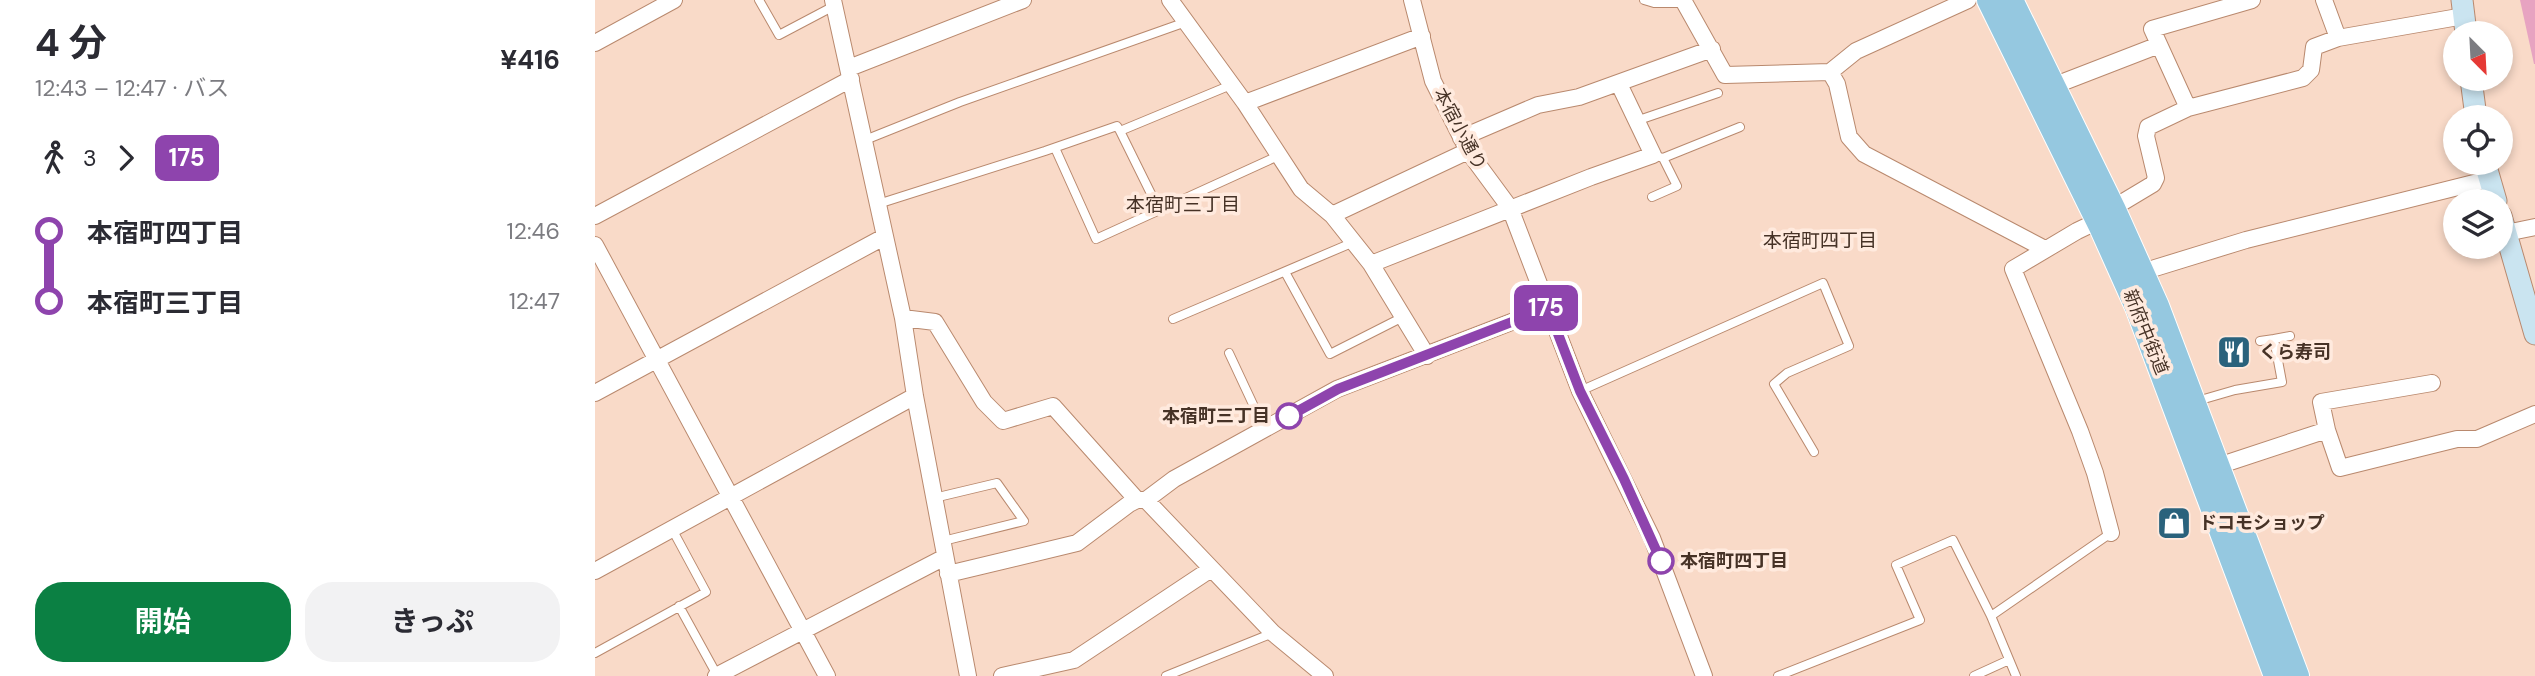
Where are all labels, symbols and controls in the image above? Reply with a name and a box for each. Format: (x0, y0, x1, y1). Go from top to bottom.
text: 4 分 (35, 18, 107, 68)
north arrow (2443, 21, 2513, 91)
map controls (2443, 21, 2513, 259)
text: ¥416 (500, 43, 560, 77)
text: 12:43 – 12:47 · バス (35, 73, 229, 103)
street label: 本宿小通り (1428, 84, 1492, 174)
button: locate (2443, 105, 2513, 175)
icon: walk (35, 139, 73, 177)
icon: forward (107, 139, 145, 177)
text: 175 (169, 142, 205, 173)
text: 3 (83, 143, 97, 173)
button: layers (2443, 189, 2513, 259)
district label: 本宿町三丁目 (1126, 192, 1240, 217)
text: 本宿町四丁目 (87, 216, 243, 250)
text: 12:46 (507, 216, 560, 246)
district label: 本宿町四丁目 (1763, 228, 1877, 253)
line badge: 175 (1506, 285, 1586, 331)
text: 本宿町三丁目 (87, 286, 243, 320)
text: 12:47 (509, 286, 560, 316)
street label: 新府中街道 (2118, 286, 2174, 378)
text: 175 (1528, 292, 1564, 323)
restaurant icon: くら寿司 (2215, 333, 2253, 371)
place label: くら寿司 (2259, 340, 2331, 364)
marker: 本宿町三丁目 (1276, 403, 1302, 429)
place label: 本宿町三丁目 (1162, 404, 1270, 428)
shop icon: ドコモショップ (2155, 504, 2193, 542)
place label: ドコモショップ (2199, 511, 2325, 535)
marker: 本宿町四丁目 (1648, 548, 1674, 574)
place label: 本宿町四丁目 (1680, 549, 1788, 573)
button: 開始 (35, 582, 291, 662)
button: きっぷ (305, 582, 560, 662)

